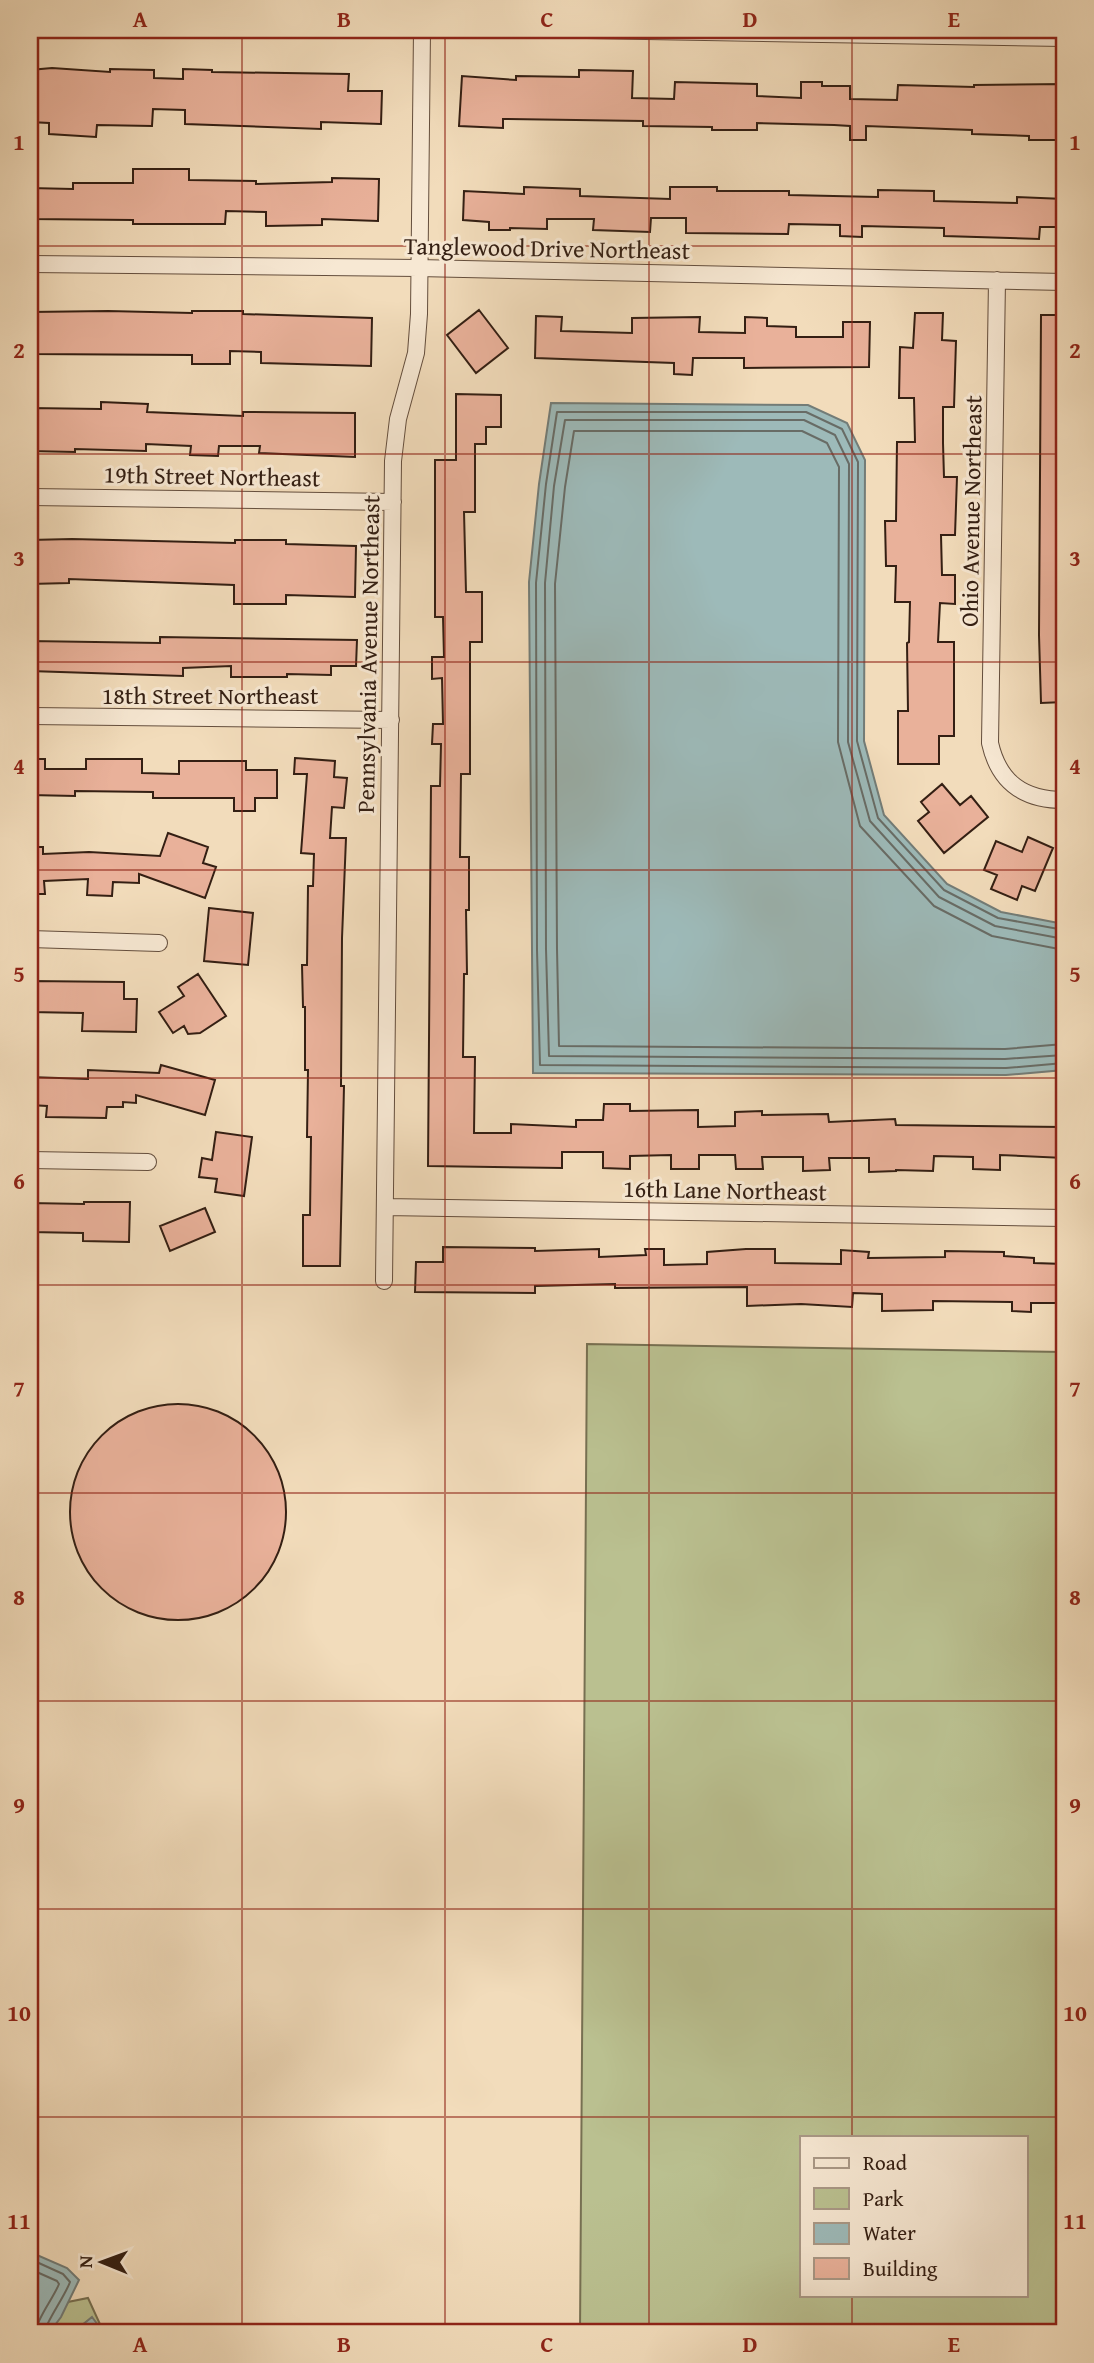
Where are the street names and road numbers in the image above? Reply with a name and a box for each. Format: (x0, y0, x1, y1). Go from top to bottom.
street label: Tanglewood Drive Northeast (404, 228, 691, 268)
street label: Ohio Avenue Northeast (951, 394, 991, 627)
street label: 19th Street Northeast (103, 457, 321, 495)
street label: Pennsylvania Avenue Northeast (348, 494, 388, 813)
street label: 18th Street Northeast (102, 678, 319, 713)
street label: 16th Lane Northeast (623, 1171, 828, 1209)

